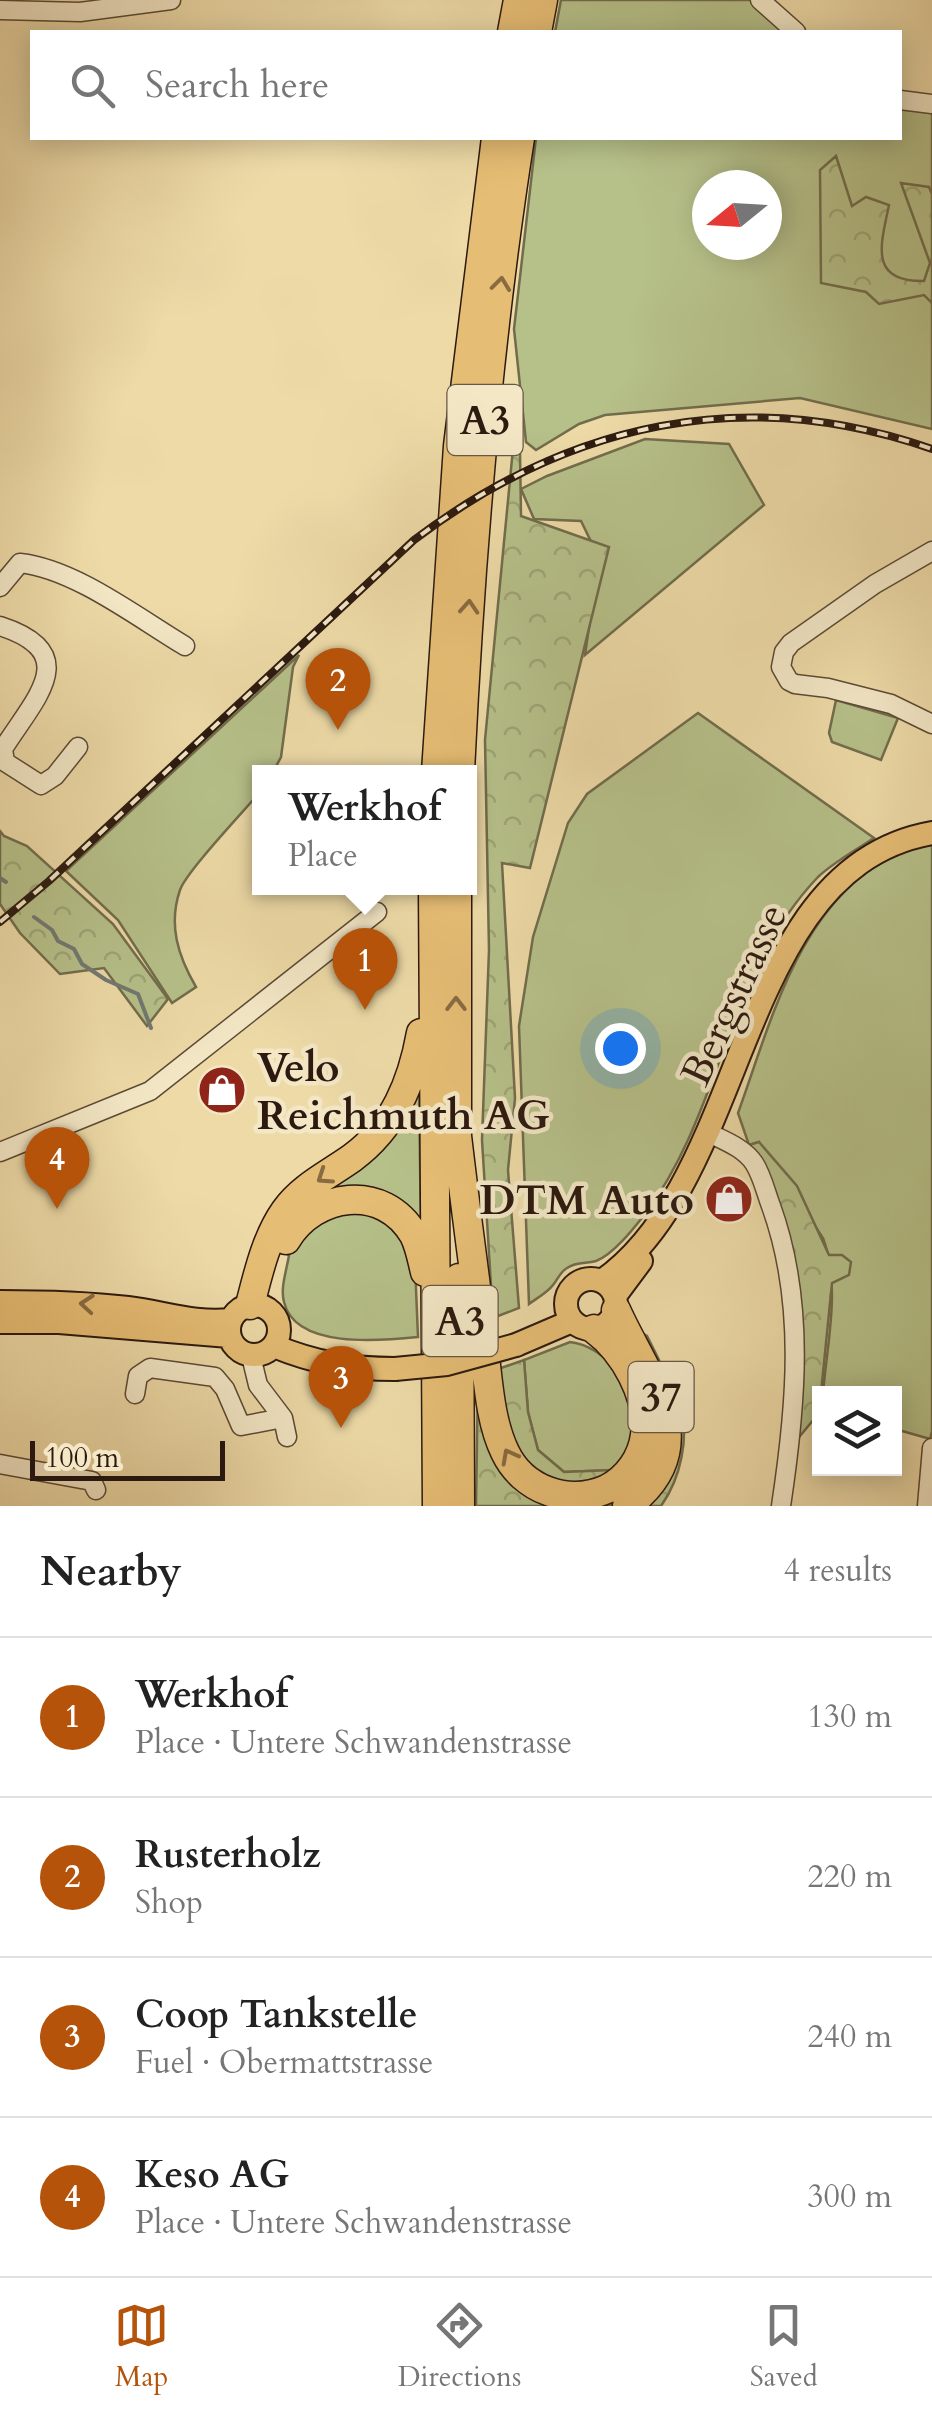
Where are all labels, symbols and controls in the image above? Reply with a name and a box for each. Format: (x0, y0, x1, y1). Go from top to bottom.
search box (30, 30, 902, 140)
icon: search (65, 58, 120, 113)
text: Search here (145, 59, 329, 111)
north arrow (692, 170, 782, 260)
one-way arrow (489, 275, 510, 292)
road number: A3 (448, 385, 522, 455)
one-way arrow (458, 599, 479, 615)
pin: 2 (306, 648, 370, 730)
popup (252, 765, 477, 895)
text: Werkhof (288, 782, 441, 834)
text: Place (288, 834, 358, 878)
street label: Bergstrasse (667, 894, 801, 1095)
pin: 1 (332, 928, 398, 1010)
one-way arrow (445, 995, 467, 1010)
your location (595, 1023, 646, 1074)
place label: Velo Reichmuth AG (257, 1039, 550, 1144)
shop icon: Velo Reichmuth AG (196, 1064, 248, 1116)
pin: 4 (24, 1126, 90, 1209)
one-way arrow (316, 1164, 334, 1183)
place label: DTM Auto (480, 1172, 694, 1229)
shop icon: DTM Auto (703, 1173, 755, 1225)
road number: A3 (422, 1286, 498, 1356)
one-way arrow (79, 1294, 95, 1316)
pin: 3 (308, 1346, 374, 1428)
road number: 37 (628, 1362, 694, 1432)
map controls (812, 1386, 902, 1476)
button: layers (812, 1386, 902, 1476)
scale bar (30, 1436, 225, 1480)
text: 100 m (45, 1439, 119, 1477)
one-way arrow (502, 1448, 521, 1466)
text: Nearby (40, 1543, 182, 1600)
text: 4 results (784, 1549, 892, 1593)
text: Werkhof (135, 1669, 288, 1721)
text: 1 (64, 1695, 81, 1739)
text: 130 m (807, 1695, 892, 1739)
text: Place · Untere Schwandenstrasse (135, 1721, 572, 1765)
text: Rusterholz (135, 1829, 321, 1881)
text: 2 (64, 1855, 81, 1899)
text: 220 m (807, 1855, 892, 1899)
text: Shop (135, 1881, 203, 1925)
text: Coop Tankstelle (135, 1989, 417, 2041)
text: 3 (64, 2015, 81, 2059)
text: 240 m (807, 2015, 892, 2059)
text: Fuel · Obermattstrasse (135, 2041, 433, 2085)
text: Keso AG (135, 2149, 289, 2201)
text: 4 (64, 2175, 81, 2219)
text: 300 m (807, 2175, 892, 2219)
text: Place · Untere Schwandenstrasse (135, 2201, 572, 2245)
tab: Map (114, 2298, 169, 2396)
tab: Directions (398, 2298, 521, 2396)
tab: Saved (750, 2298, 818, 2396)

